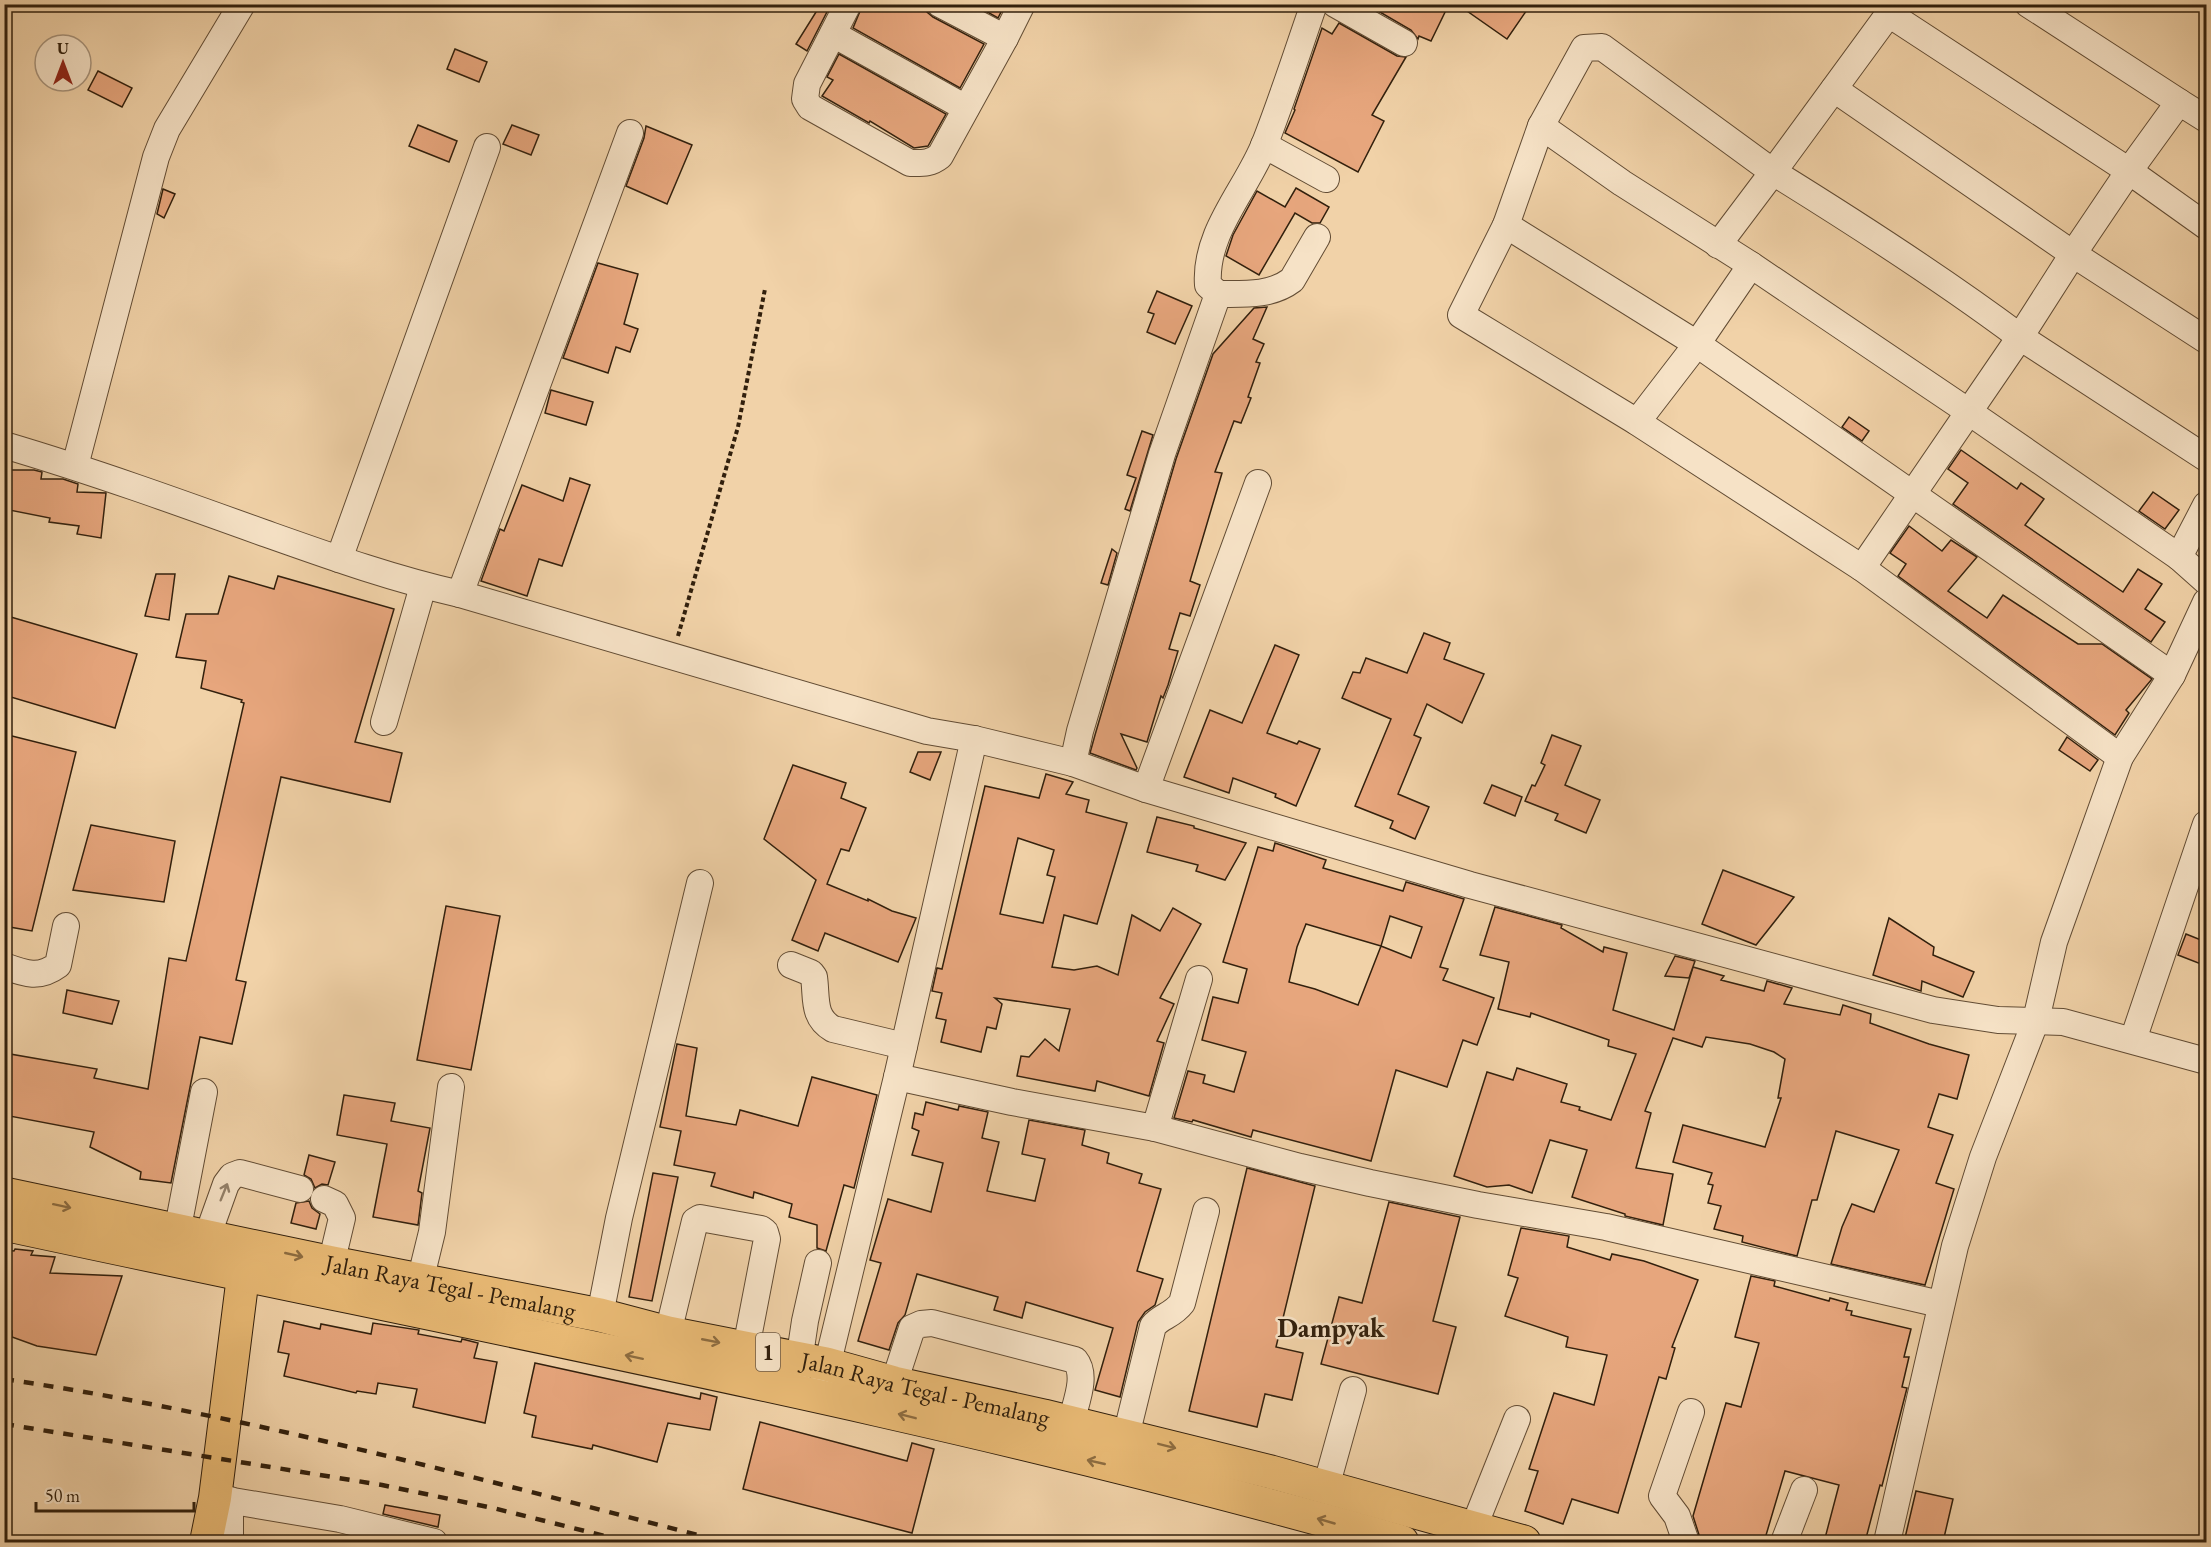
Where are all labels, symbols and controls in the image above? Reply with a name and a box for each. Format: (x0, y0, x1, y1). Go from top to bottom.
north arrow (33, 33, 93, 93)
text: U (57, 38, 69, 59)
one-way arrow (219, 1184, 230, 1202)
one-way arrow (51, 1201, 71, 1212)
street label: Jalan Raya Tegal - Pemalang (320, 1246, 579, 1326)
one-way arrow (283, 1250, 303, 1261)
district label: Dampyak (1277, 1310, 1386, 1345)
road number: 1 (756, 1333, 780, 1371)
one-way arrow (700, 1336, 720, 1347)
street label: Jalan Raya Tegal - Pemalang (797, 1344, 1054, 1433)
one-way arrow (625, 1351, 645, 1362)
one-way arrow (898, 1410, 917, 1422)
one-way arrow (1157, 1441, 1176, 1453)
one-way arrow (1087, 1456, 1106, 1468)
scale bar (36, 1475, 194, 1513)
text: 50 m (45, 1484, 80, 1507)
one-way arrow (1317, 1515, 1336, 1526)

